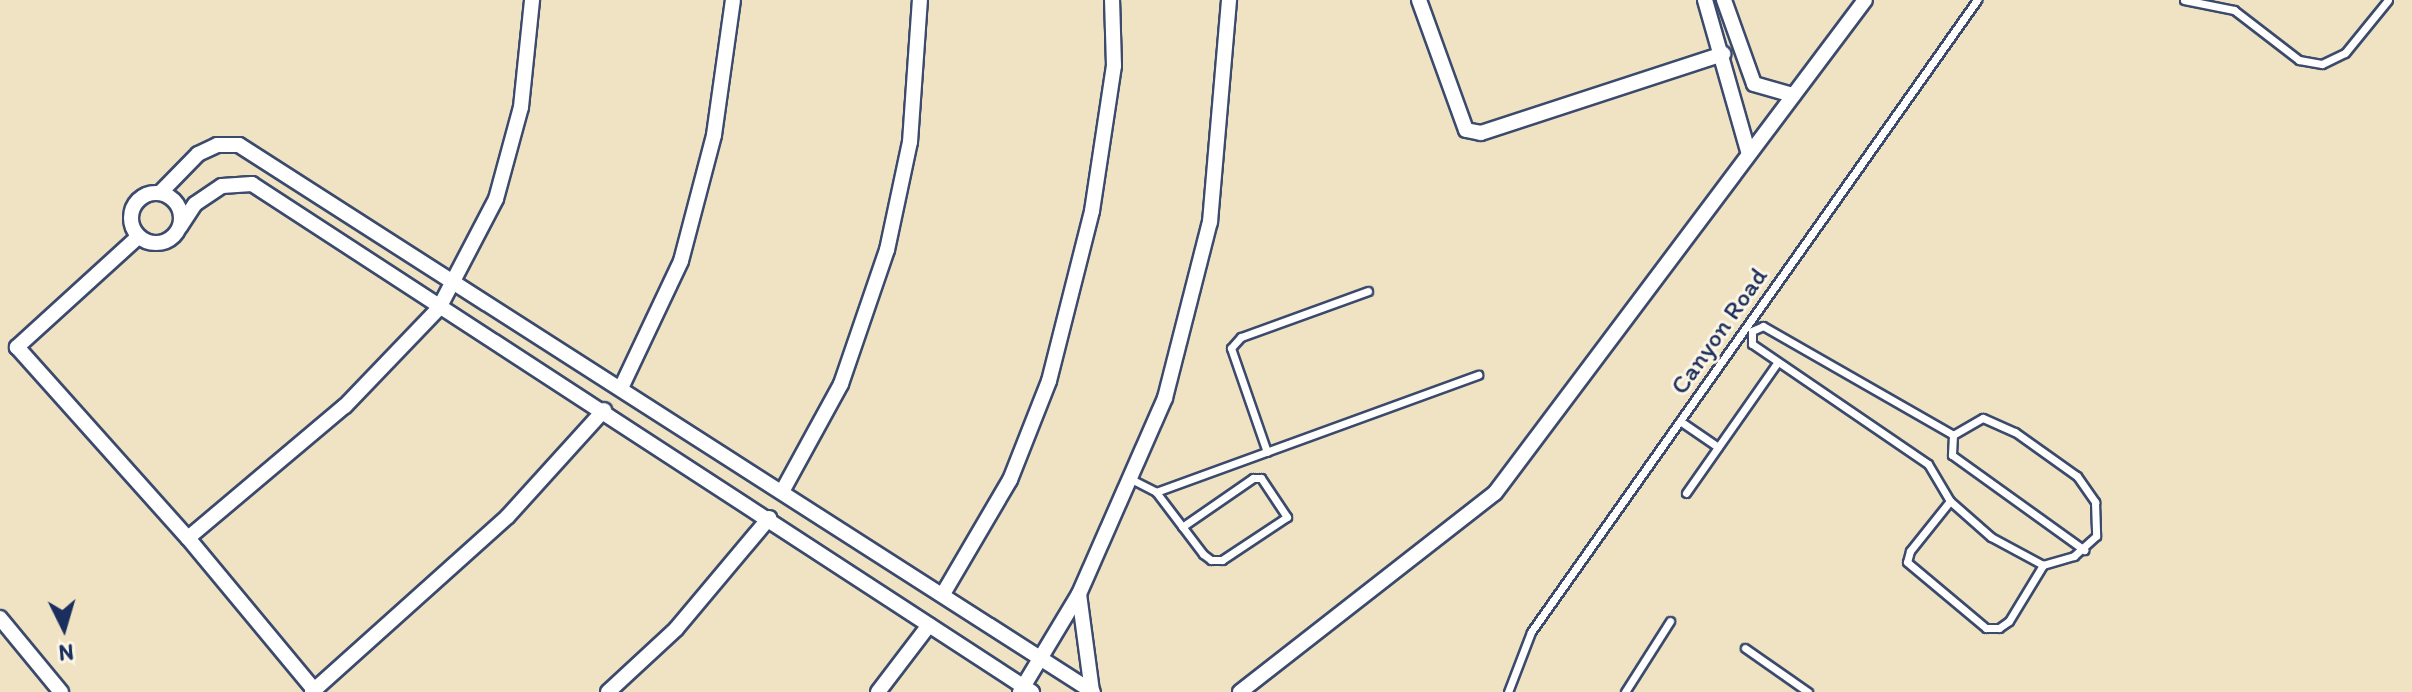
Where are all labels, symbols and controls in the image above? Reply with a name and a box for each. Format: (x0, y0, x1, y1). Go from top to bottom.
street label: Canyon Road (1664, 262, 1774, 400)
north arrow (24, 588, 104, 668)
text: N (58, 638, 75, 667)

